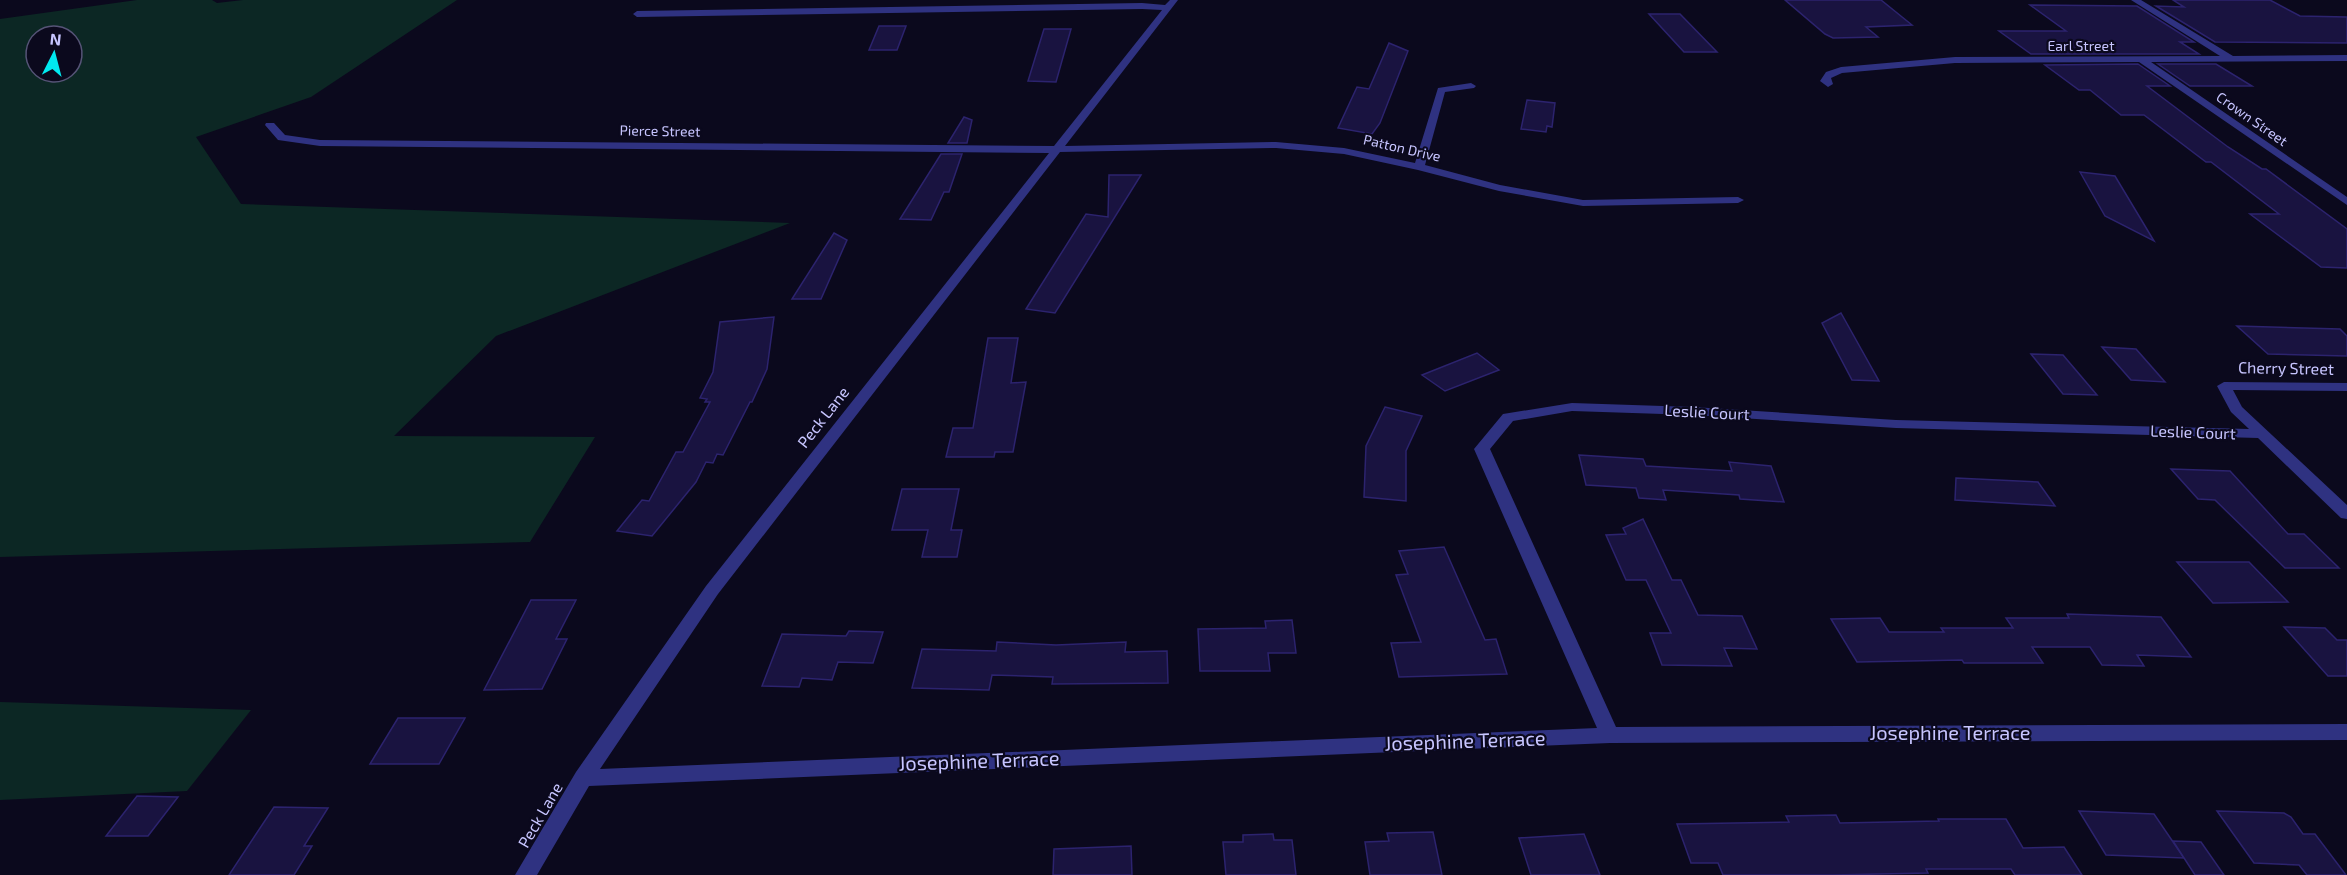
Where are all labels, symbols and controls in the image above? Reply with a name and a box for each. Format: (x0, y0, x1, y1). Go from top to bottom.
north arrow (24, 24, 84, 84)
text: N (49, 29, 62, 49)
street label: Earl Street (2048, 37, 2114, 54)
street label: Crown Street (2213, 88, 2291, 149)
street label: Pierce Street (619, 121, 701, 140)
street label: Patton Drive (1362, 130, 1443, 165)
street label: Cherry Street (2238, 357, 2334, 378)
street label: Peck Lane (793, 382, 852, 451)
street label: Leslie Court (1664, 400, 1750, 423)
street label: Leslie Court (2150, 421, 2236, 442)
street label: Josephine Terrace (1869, 720, 2031, 744)
street label: Josephine Terrace (1384, 725, 1546, 755)
street label: Josephine Terrace (898, 745, 1060, 775)
street label: Peck Lane (513, 779, 566, 851)

